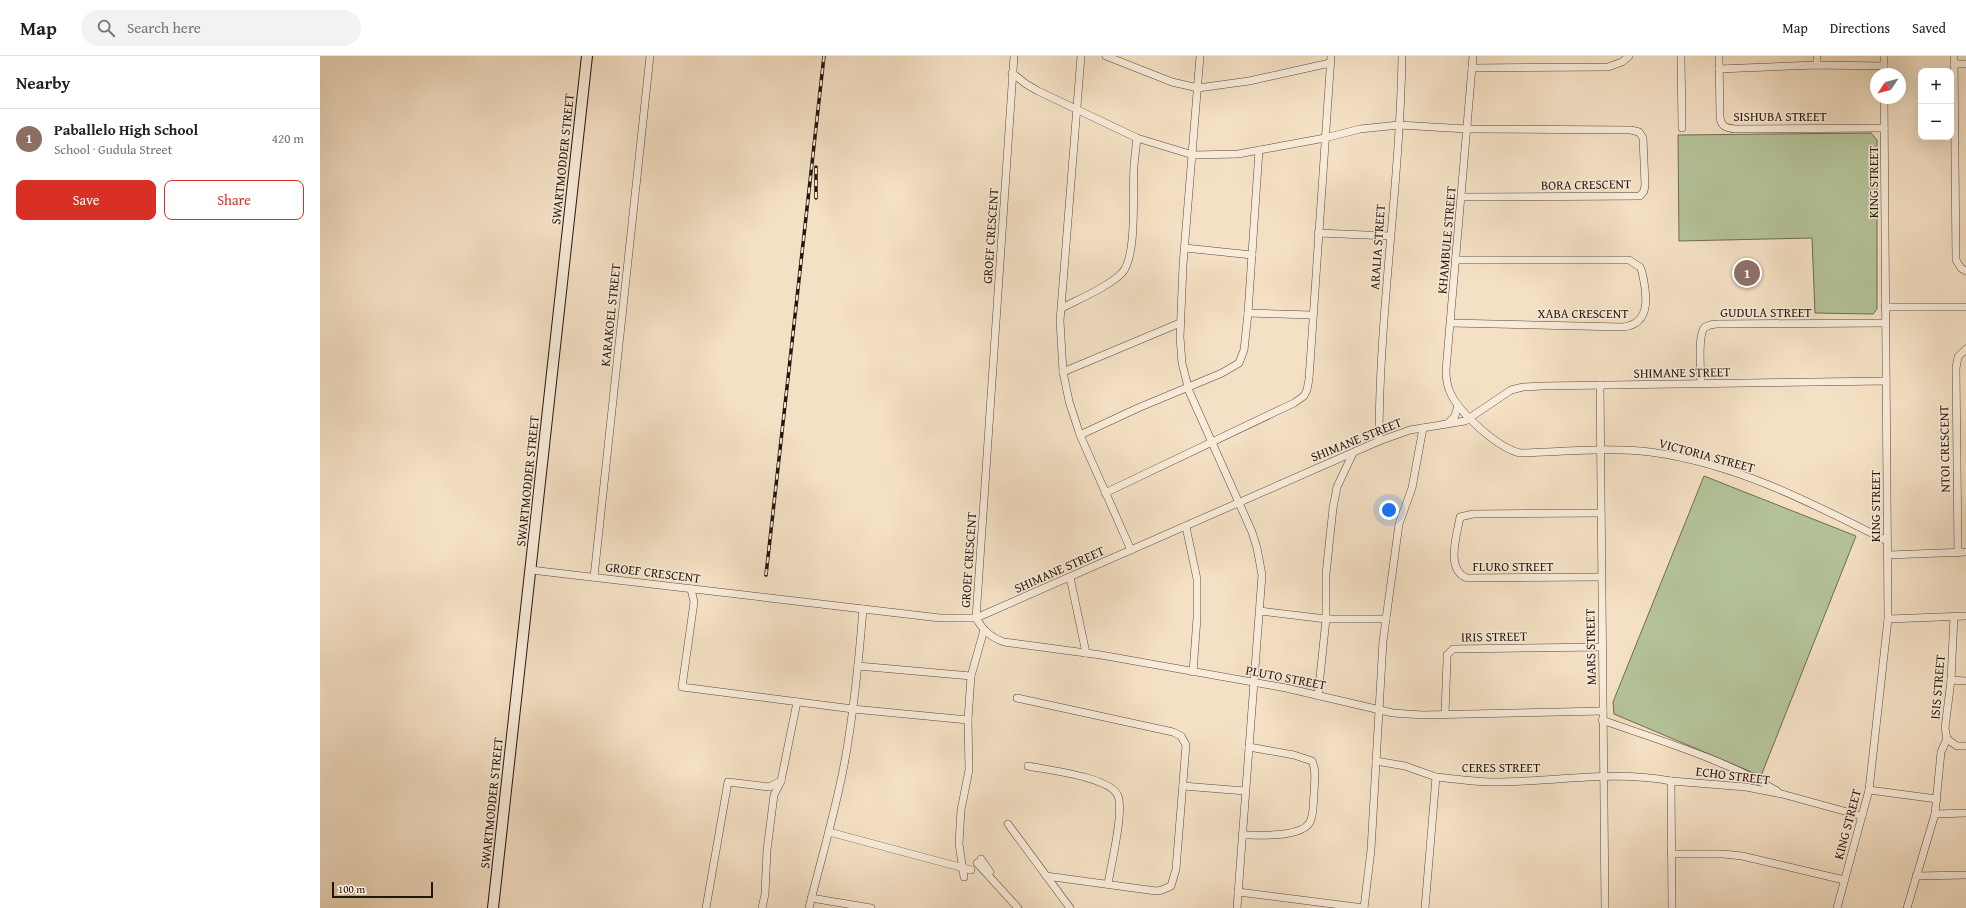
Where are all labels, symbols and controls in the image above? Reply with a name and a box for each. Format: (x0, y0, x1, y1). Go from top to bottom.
search box (81, 10, 361, 46)
text: Map (20, 14, 57, 42)
icon: search (95, 17, 117, 39)
text: Search here (127, 17, 201, 38)
text: Map (1782, 18, 1808, 38)
text: Directions (1830, 18, 1890, 38)
text: Saved (1912, 18, 1946, 38)
north arrow (1870, 68, 1906, 104)
map controls (1918, 68, 1954, 140)
button: + (1918, 68, 1954, 104)
text: Nearby (16, 70, 70, 95)
street label: SWARTMODDER STREET (546, 92, 579, 225)
button: − (1918, 104, 1954, 140)
street label: SISHUBA STREET (1733, 107, 1827, 126)
text: Paballelo High School (54, 119, 198, 140)
text: 1 (26, 129, 32, 148)
text: 420 m (272, 129, 304, 148)
text: School · Gudula Street (54, 140, 172, 159)
street label: KING STREET (1864, 145, 1883, 218)
street label: BORA CRESCENT (1541, 174, 1632, 195)
button: Save (16, 180, 156, 220)
button: Share (164, 180, 304, 220)
street label: KHAMBULE STREET (1432, 185, 1461, 295)
street label: GROEF CRESCENT (978, 187, 1003, 284)
street label: ARALIA STREET (1365, 203, 1390, 291)
pin: 1 (1734, 258, 1760, 288)
street label: KARAKOEL STREET (596, 262, 625, 368)
street label: GUDULA STREET (1720, 303, 1812, 322)
street label: XABA CRESCENT (1538, 304, 1629, 323)
street label: SHIMANE STREET (1633, 362, 1731, 383)
street label: NTOI CRESCENT (1934, 404, 1955, 493)
street label: SHIMANE STREET (1308, 412, 1405, 466)
street label: SWARTMODDER STREET (511, 414, 544, 547)
street label: VICTORIA STREET (1657, 434, 1758, 478)
street label: KING STREET (1866, 469, 1885, 542)
your location (1379, 500, 1399, 520)
street label: GROEF CRESCENT (956, 511, 981, 608)
street label: SHIMANE STREET (1011, 541, 1108, 598)
street label: GROEF CRESCENT (604, 557, 702, 588)
street label: FLURO STREET (1472, 557, 1554, 576)
street label: MARS STREET (1580, 608, 1601, 686)
street label: IRIS STREET (1461, 626, 1528, 647)
street label: ISIS STREET (1925, 653, 1950, 720)
street label: PLUTO STREET (1244, 660, 1328, 695)
street label: SWARTMODDER STREET (475, 736, 508, 869)
street label: CERES STREET (1462, 758, 1541, 777)
street label: ECHO STREET (1695, 762, 1772, 790)
street label: KING STREET (1829, 786, 1866, 861)
scale bar (332, 880, 433, 899)
text: 100 m (338, 881, 365, 897)

